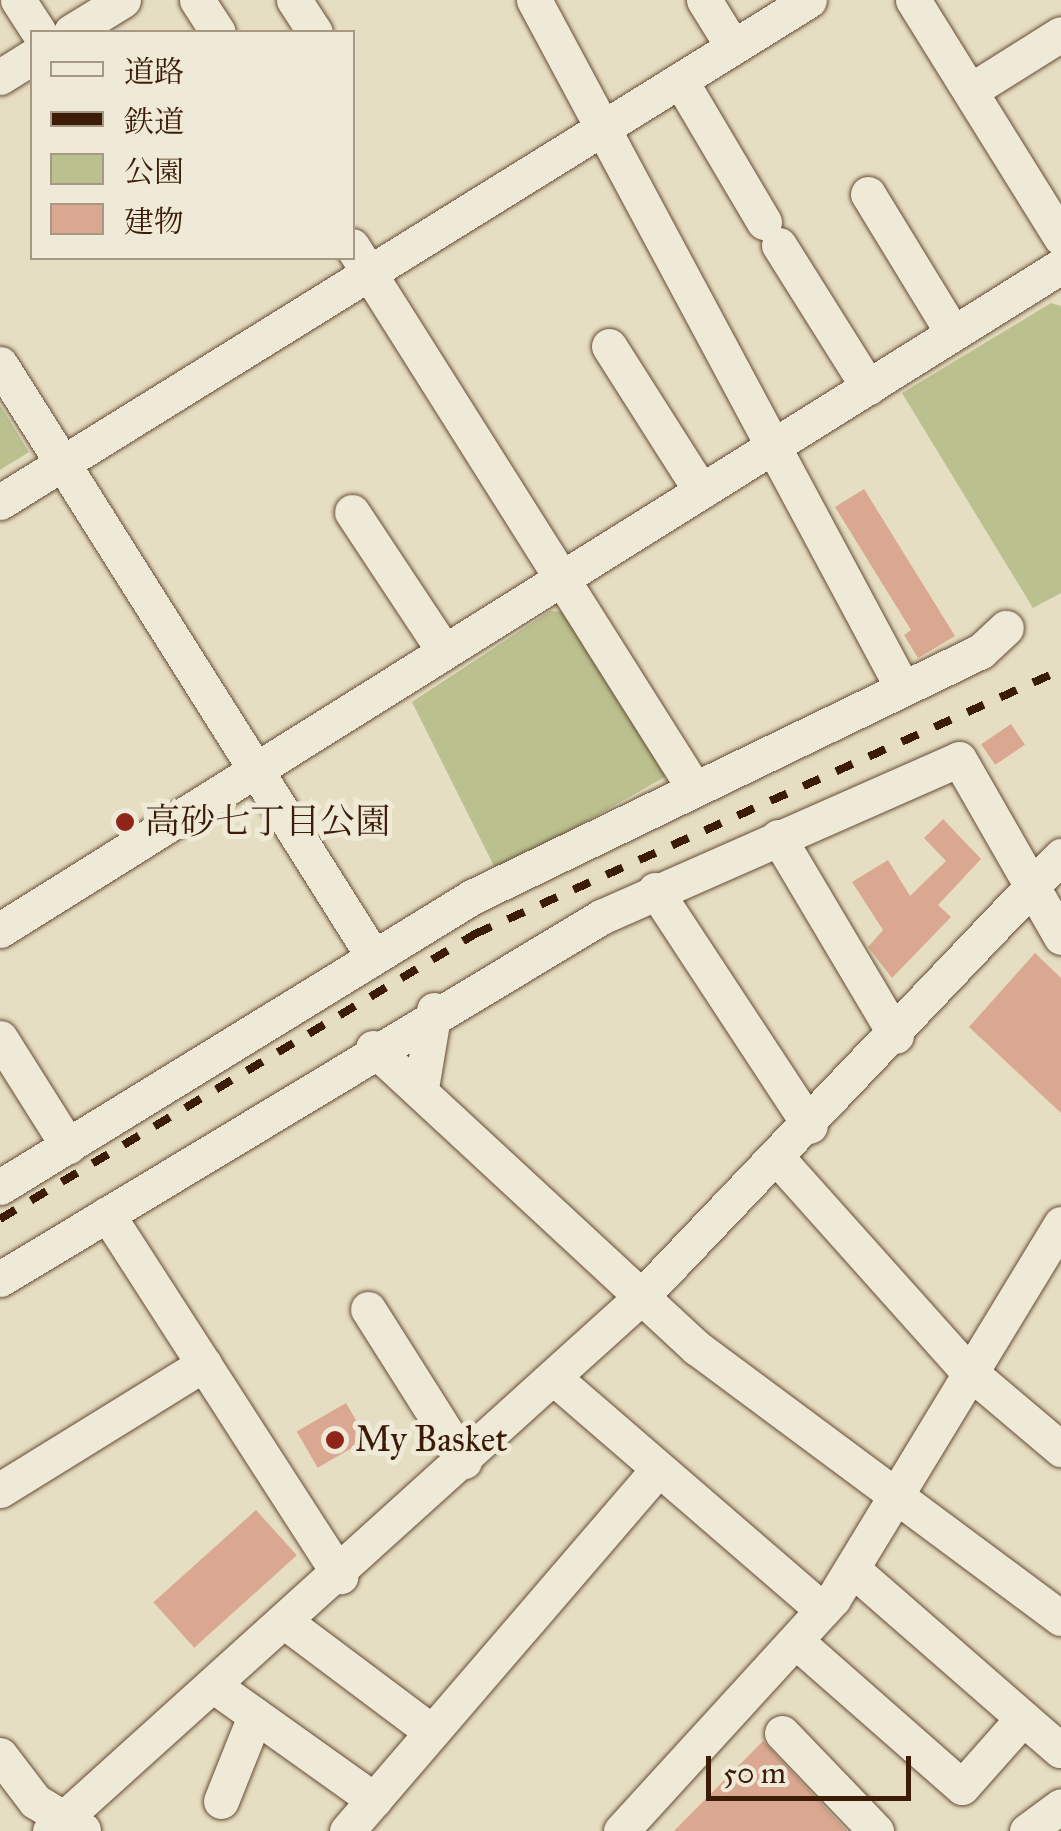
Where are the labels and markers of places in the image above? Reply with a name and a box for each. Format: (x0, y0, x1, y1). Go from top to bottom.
place label: 高砂七丁目公園 (145, 801, 390, 843)
marker: 高砂七丁目公園 (114, 811, 136, 833)
place label: My Basket (355, 1419, 508, 1461)
marker: My Basket (324, 1429, 346, 1451)

